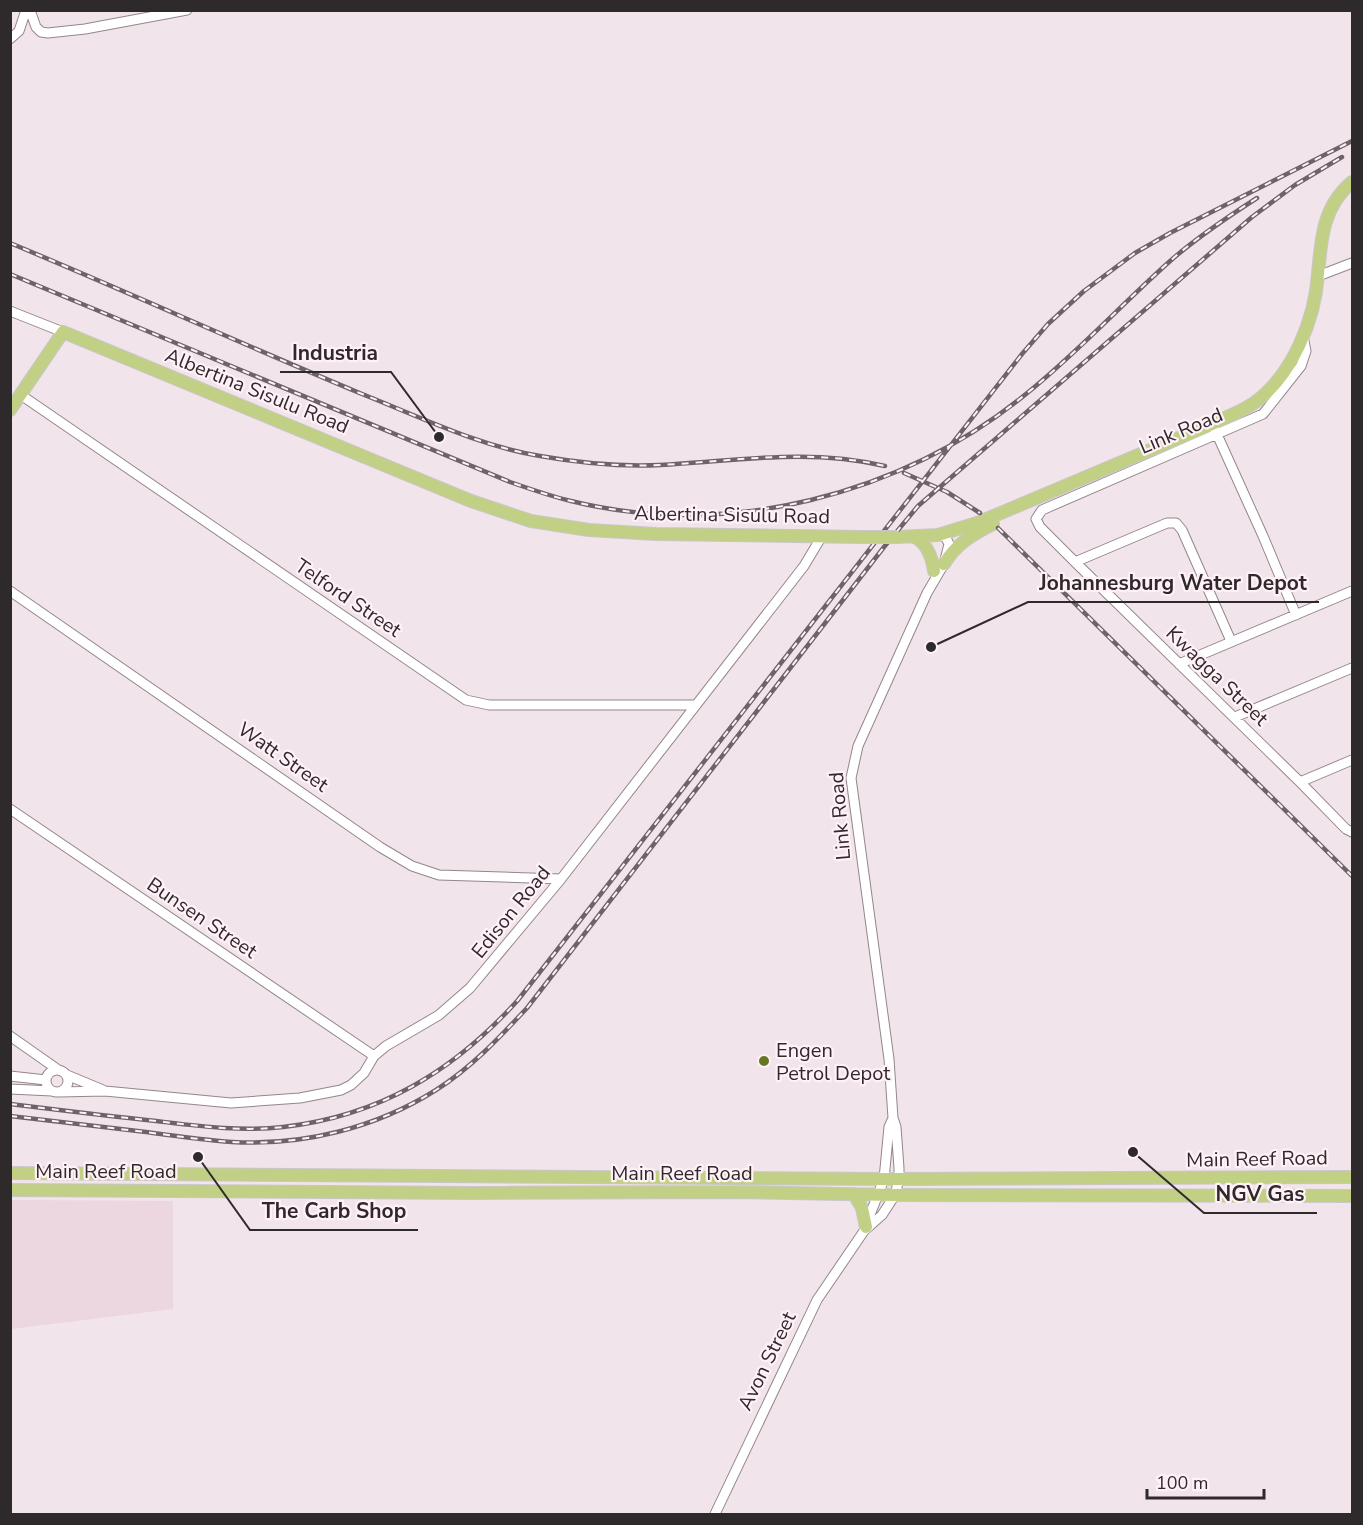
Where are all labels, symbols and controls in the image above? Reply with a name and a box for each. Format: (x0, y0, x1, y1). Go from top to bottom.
callout: Industria (280, 333, 391, 372)
text: Industria (292, 339, 378, 367)
street label: Albertina Sisulu Road (161, 342, 353, 440)
street label: Link Road (1135, 401, 1227, 461)
street label: Albertina Sisulu Road (634, 500, 830, 530)
street label: Telford Street (290, 552, 407, 644)
callout: Johannesburg Water Depot (1028, 563, 1319, 602)
text: Johannesburg Water Depot (1038, 569, 1308, 597)
street label: Kwagga Street (1160, 620, 1275, 733)
street label: Watt Street (232, 716, 335, 799)
street label: Link Road (823, 771, 857, 861)
street label: Edison Road (465, 860, 557, 964)
street label: Bunsen Street (142, 871, 263, 965)
place label: Engen Petrol Depot (776, 1037, 891, 1087)
marker: Engen Petrol Depot (757, 1054, 771, 1068)
street label: Main Reef Road (1186, 1144, 1328, 1174)
street label: Main Reef Road (35, 1158, 177, 1185)
street label: Main Reef Road (611, 1160, 753, 1187)
callout: NGV Gas (1204, 1174, 1317, 1213)
text: NGV Gas (1216, 1180, 1304, 1208)
callout: The Carb Shop (250, 1191, 418, 1230)
text: The Carb Shop (262, 1197, 406, 1225)
street label: Avon Street (732, 1306, 803, 1415)
scale bar (1147, 1462, 1264, 1500)
text: 100 m (1156, 1471, 1208, 1495)

